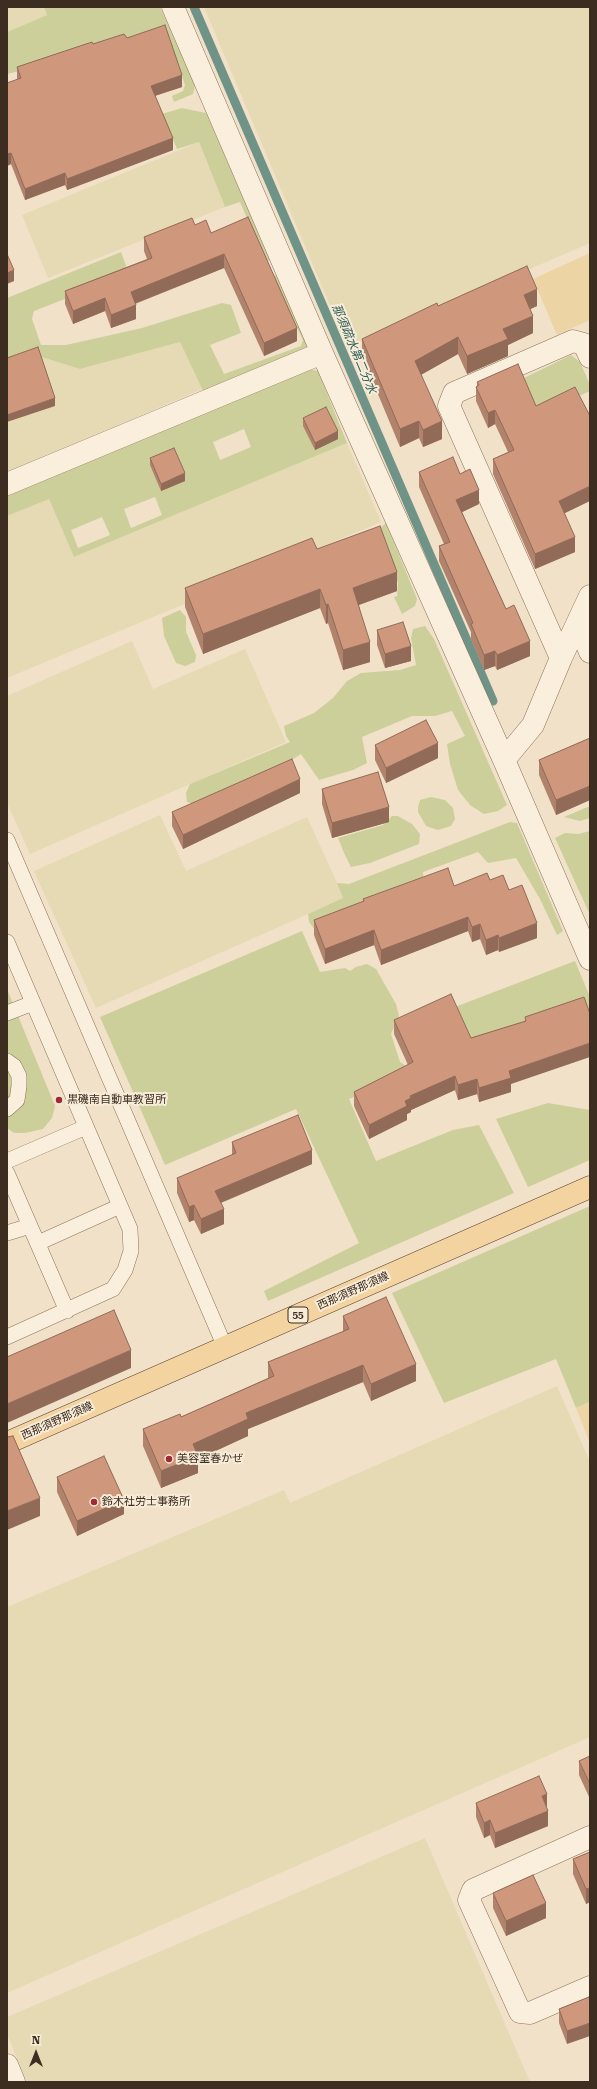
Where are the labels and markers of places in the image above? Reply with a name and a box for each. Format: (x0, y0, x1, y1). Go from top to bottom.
place label: 黒磯南自動車教習所 (67, 1093, 166, 1107)
marker: 黒磯南自動車教習所 (54, 1095, 64, 1105)
place label: 美容室春かぜ (177, 1452, 243, 1466)
marker: 美容室春かぜ (164, 1454, 174, 1464)
place label: 鈴木社労士事務所 (102, 1495, 190, 1509)
marker: 鈴木社労士事務所 (89, 1497, 99, 1507)

